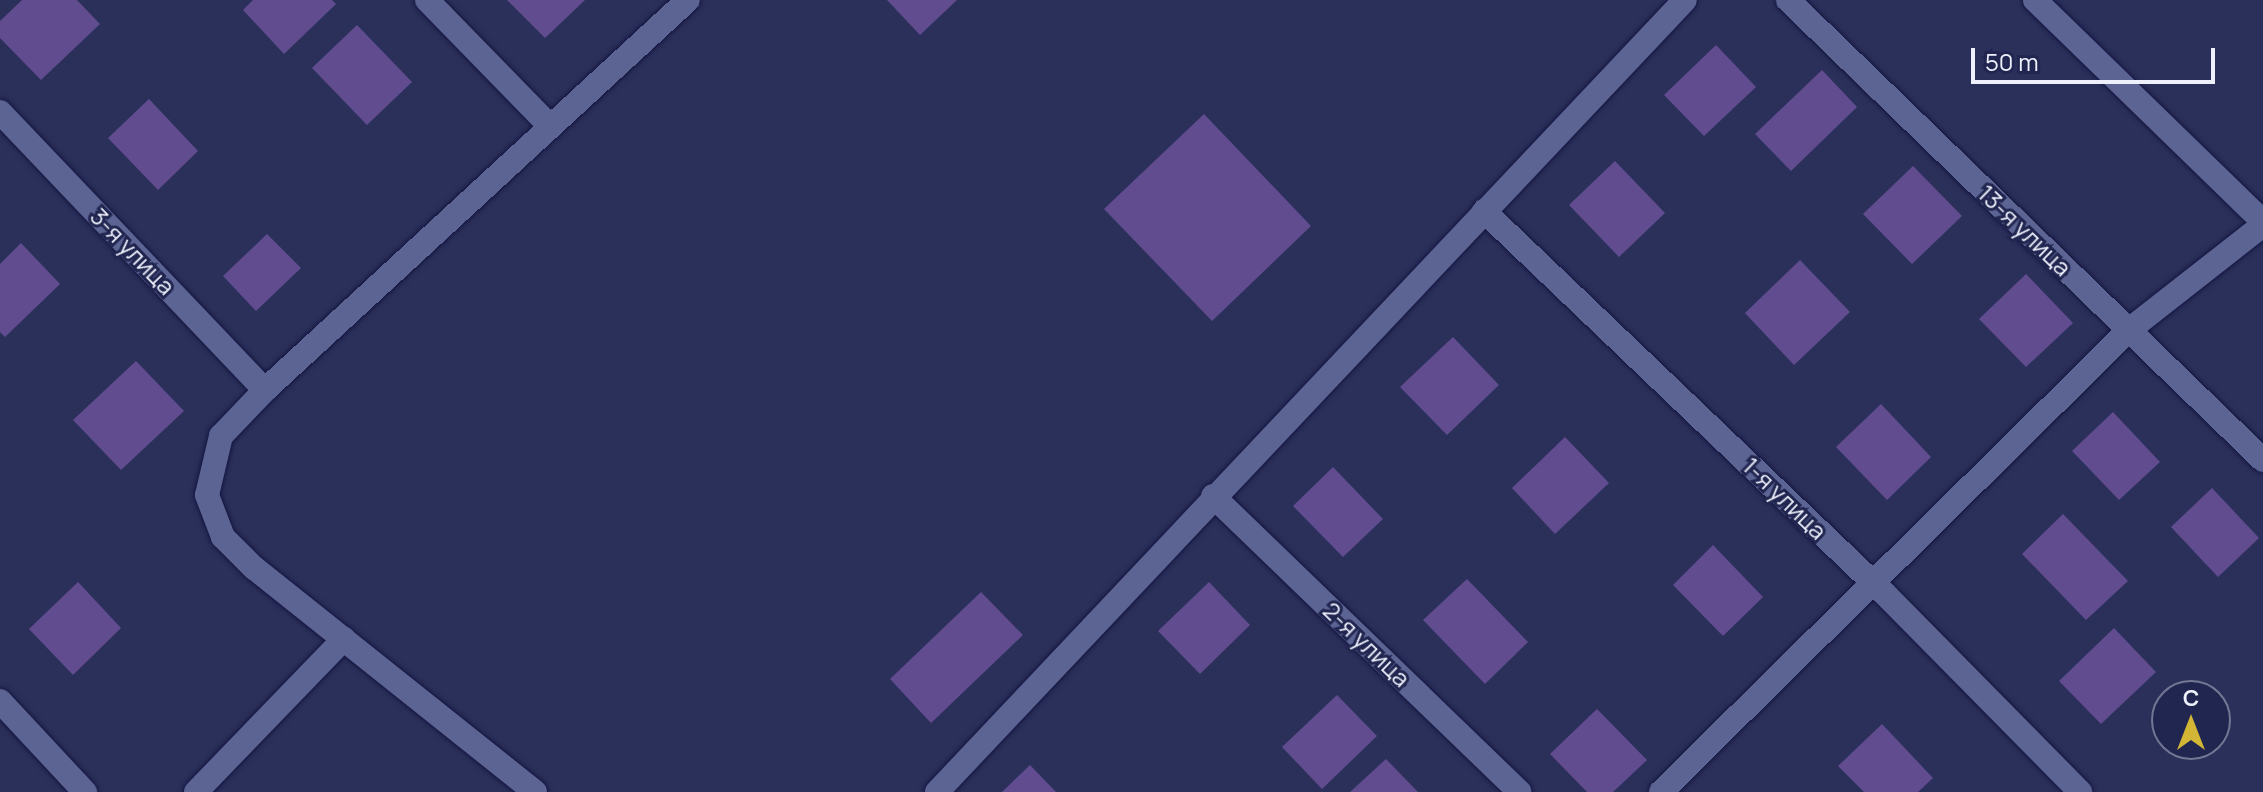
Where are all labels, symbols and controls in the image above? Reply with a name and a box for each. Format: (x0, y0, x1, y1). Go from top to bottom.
scale bar (1975, 32, 2219, 82)
text: 50 m (1985, 45, 2039, 78)
street label: 13-я улица (1972, 178, 2078, 282)
street label: 3-я улица (85, 202, 181, 300)
street label: 1-я улица (1737, 451, 1833, 545)
street label: 2-я улица (1318, 596, 1416, 692)
north arrow (2151, 680, 2231, 760)
text: С (2183, 683, 2199, 713)

